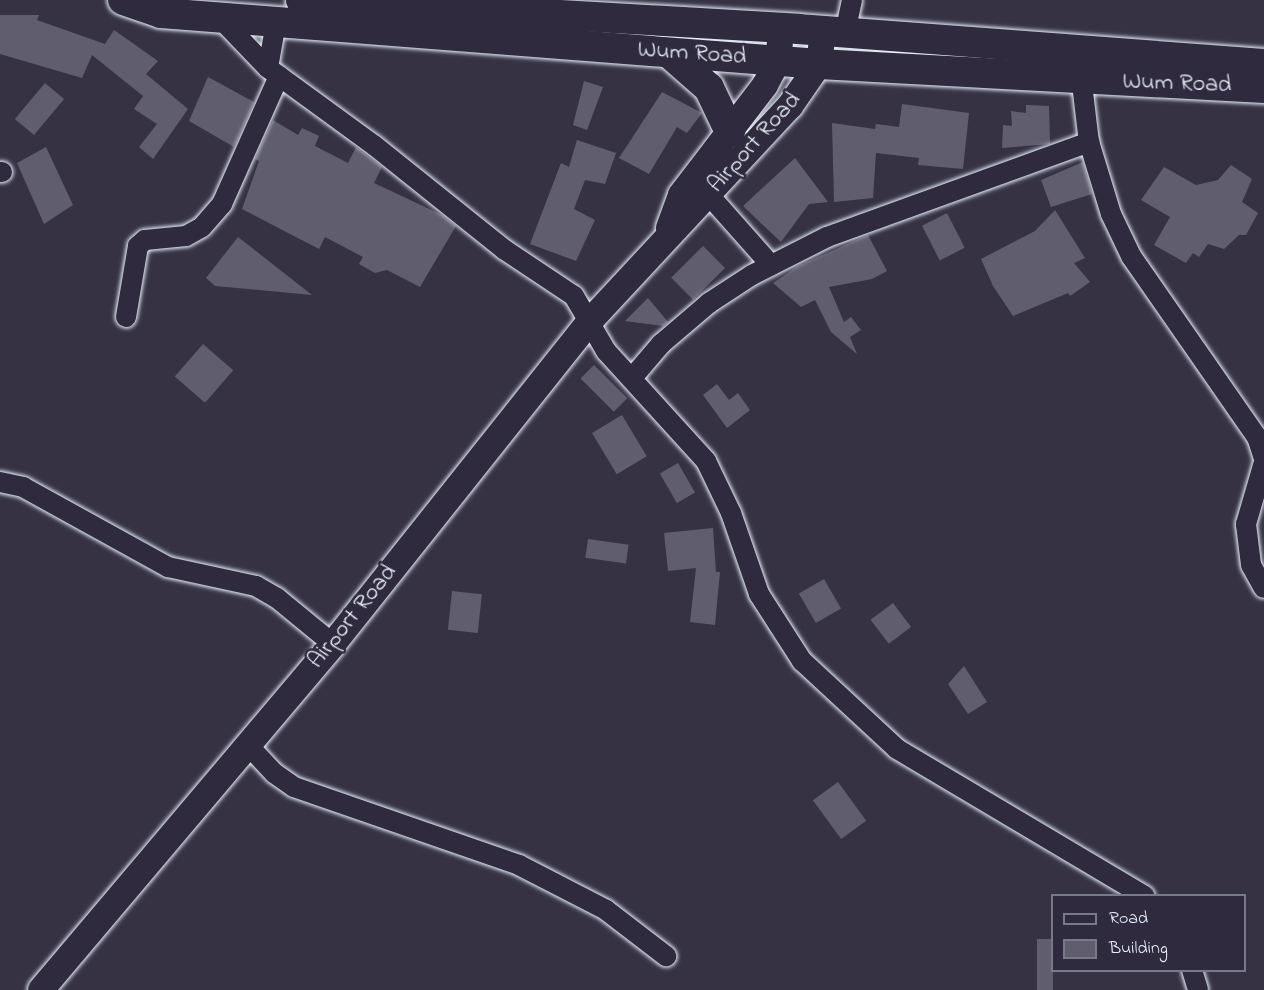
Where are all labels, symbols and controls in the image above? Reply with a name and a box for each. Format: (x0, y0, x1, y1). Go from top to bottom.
street label: Wum Road (637, 36, 747, 72)
street label: Wum Road (1122, 68, 1232, 100)
street label: Airport Road (702, 87, 808, 199)
street label: Airport Road (302, 559, 404, 675)
legend (1051, 894, 1246, 972)
text: Road (1109, 906, 1148, 932)
text: Building (1109, 936, 1168, 962)

